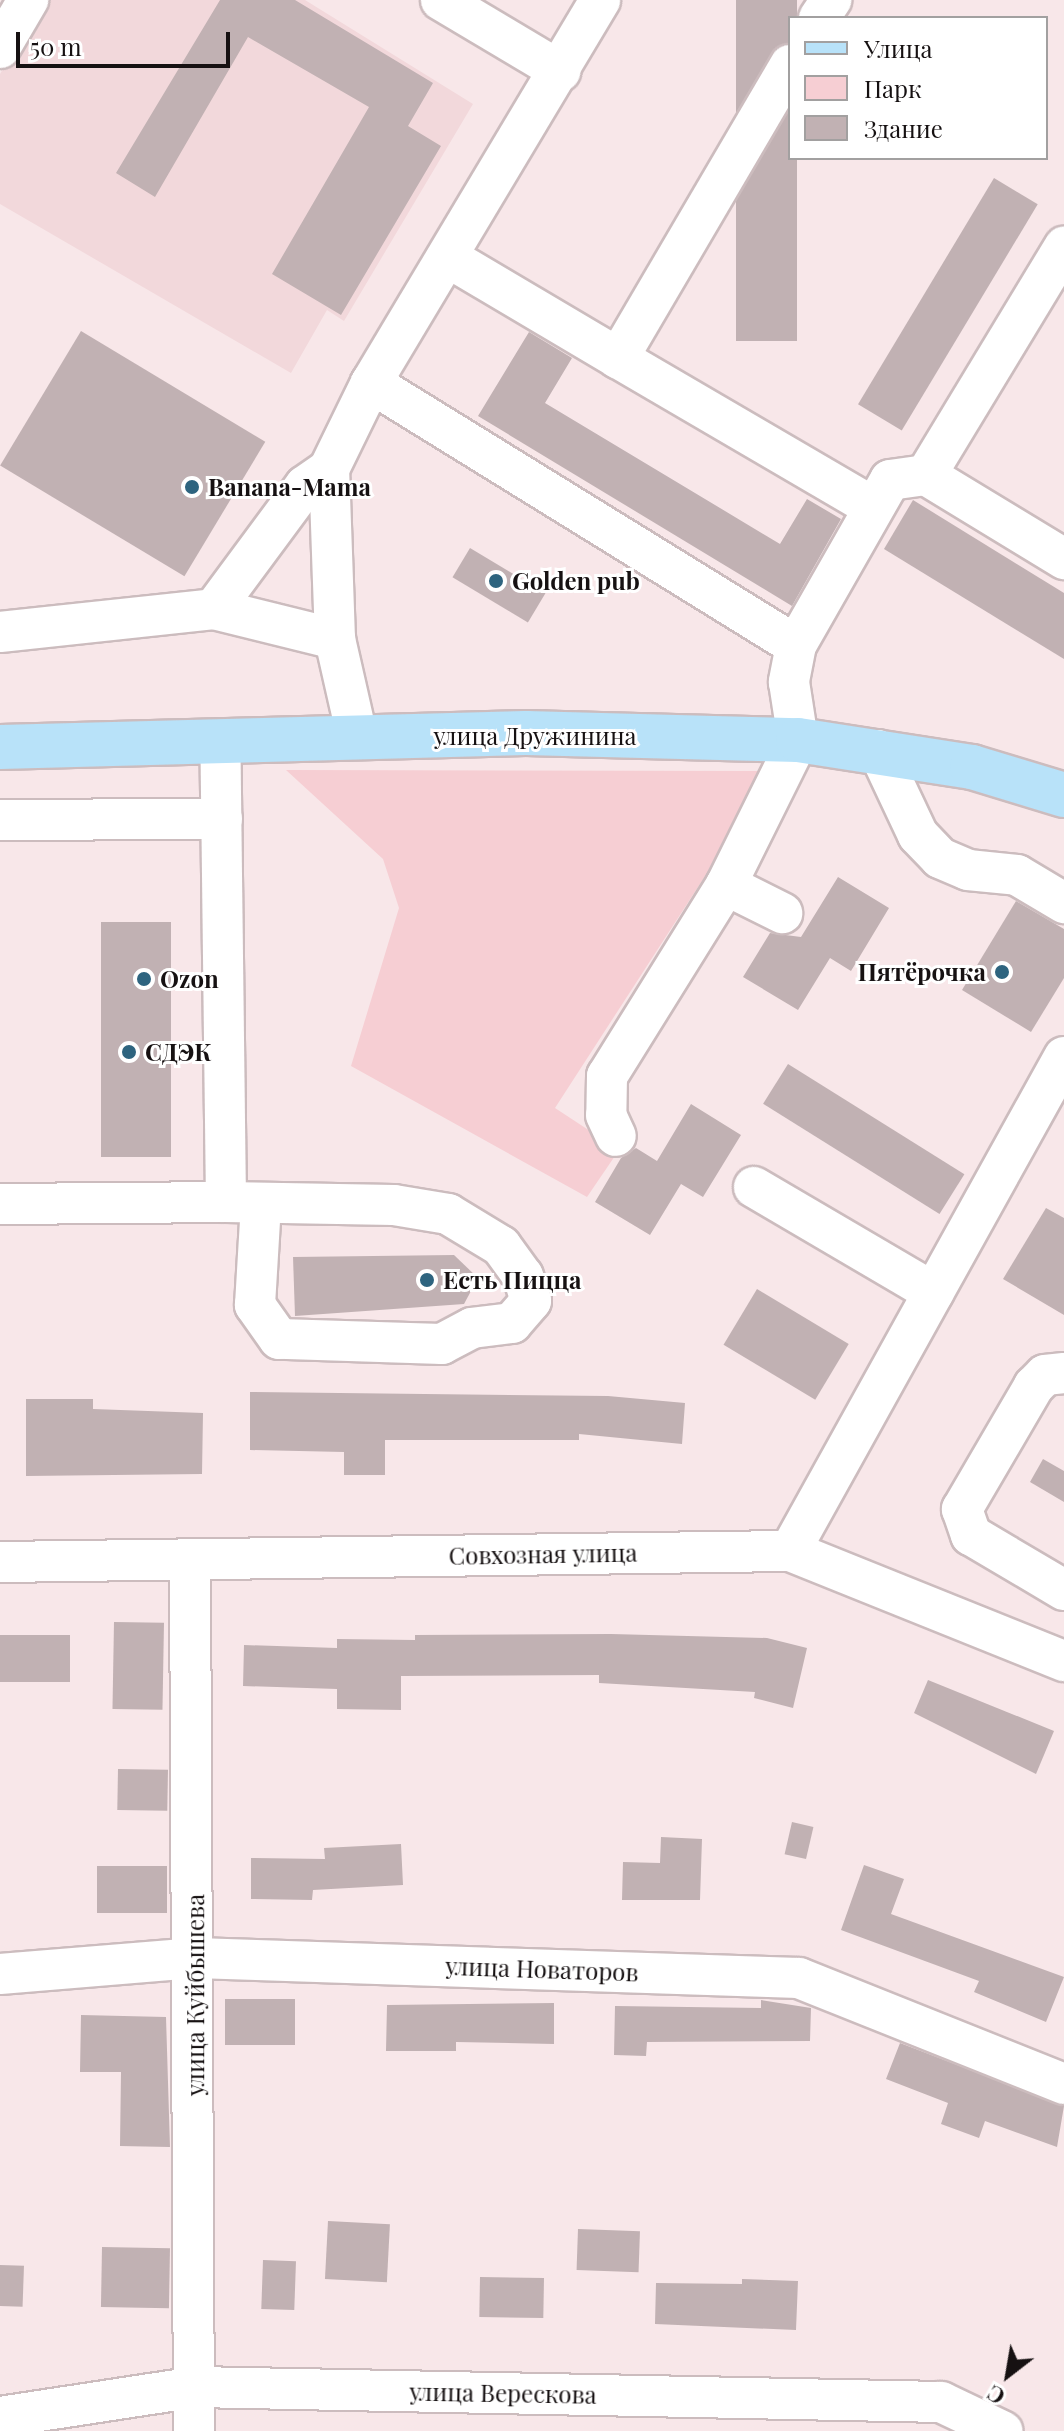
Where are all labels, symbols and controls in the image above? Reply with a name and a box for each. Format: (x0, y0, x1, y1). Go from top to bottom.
scale bar (20, 16, 234, 66)
legend (788, 16, 1048, 160)
text: 50 m (30, 30, 82, 62)
text: Улица (864, 32, 933, 64)
text: Парк (864, 72, 922, 104)
text: Здание (864, 112, 943, 144)
place label: Banana-Mama (208, 473, 371, 501)
marker: Banana-Mama (183, 478, 201, 496)
place label: Golden pub (512, 567, 640, 595)
marker: Golden pub (487, 572, 505, 590)
street label: улица Дружинина (434, 722, 636, 750)
place label: Пятёрочка (858, 958, 986, 986)
marker: Пятёрочка (993, 963, 1011, 981)
place label: Ozon (160, 965, 219, 993)
marker: Ozon (135, 970, 153, 988)
place label: СДЭК (145, 1038, 212, 1066)
marker: СДЭК (120, 1043, 138, 1061)
place label: Есть Пицца (443, 1266, 581, 1294)
marker: Есть Пицца (418, 1271, 436, 1289)
street label: Совхозная улица (448, 1538, 638, 1570)
street label: улица Куйбышева (181, 1894, 209, 2096)
street label: улица Новаторов (445, 1951, 639, 1987)
north arrow (968, 2335, 1048, 2415)
street label: улица Верескова (409, 2377, 597, 2409)
text: С (981, 2379, 1010, 2412)

